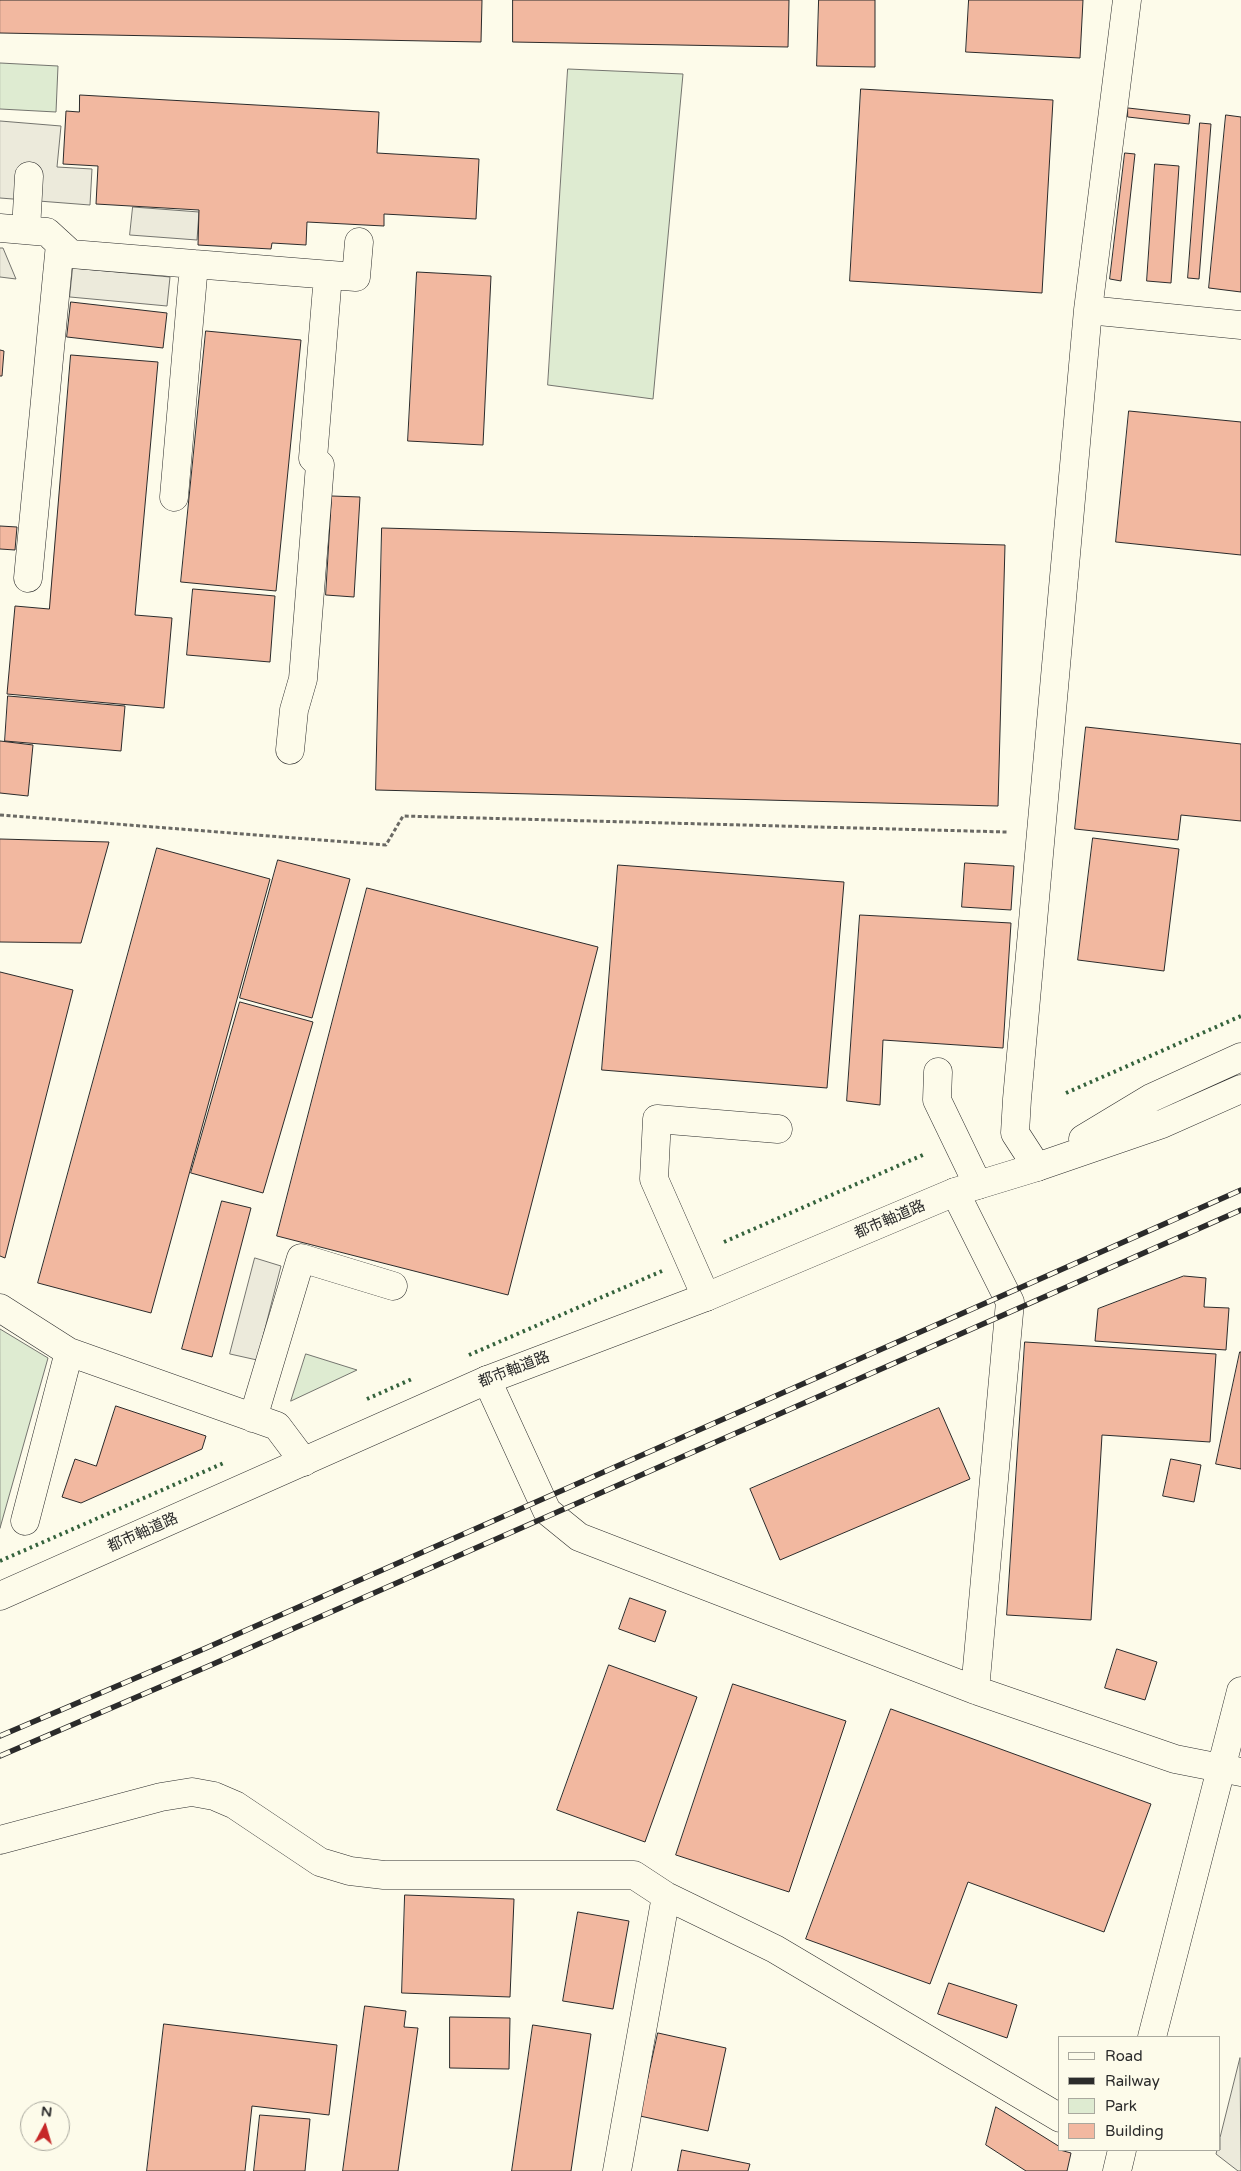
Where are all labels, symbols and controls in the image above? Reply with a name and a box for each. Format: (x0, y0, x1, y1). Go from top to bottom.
street label: 都市軸道路 (852, 1197, 928, 1243)
street label: 都市軸道路 (476, 1348, 552, 1392)
street label: 都市軸道路 (105, 1510, 181, 1556)
legend (1058, 2036, 1221, 2151)
text: Road (1105, 2047, 1143, 2065)
text: Railway (1105, 2072, 1160, 2090)
text: Park (1105, 2097, 1137, 2115)
north arrow (20, 2101, 70, 2151)
text: N (40, 2103, 53, 2121)
text: Building (1105, 2122, 1164, 2140)

